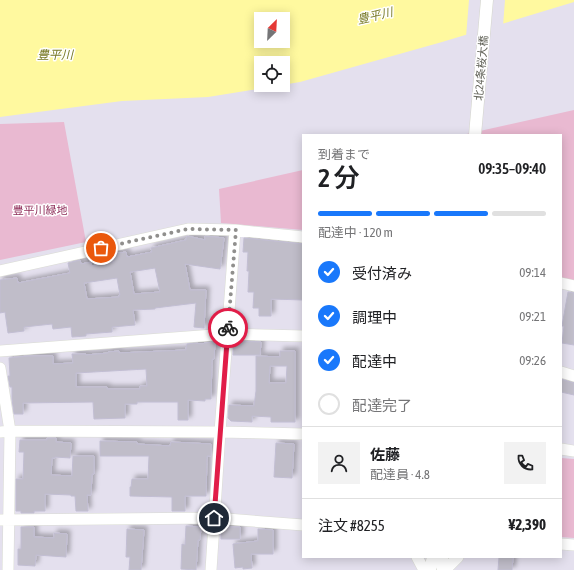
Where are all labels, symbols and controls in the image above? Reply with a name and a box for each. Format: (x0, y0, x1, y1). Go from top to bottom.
water label: 豊平川 (356, 5, 396, 27)
north arrow (254, 12, 290, 48)
map controls (254, 12, 290, 92)
street label: 北24条桜大橋 (472, 35, 490, 101)
water label: 豊平川 (37, 48, 75, 62)
button: locate (254, 56, 290, 92)
text: 到着まで (318, 147, 370, 162)
text: 09:35–09:40 (478, 160, 546, 177)
text: 2 分 (318, 163, 360, 193)
park label: 豊平川緑地 (13, 204, 68, 216)
text: 配達中 · 120 m (318, 225, 393, 240)
pin (84, 231, 118, 265)
icon: bag (90, 237, 112, 259)
icon: check (318, 261, 340, 283)
text: 受付済み (352, 265, 412, 282)
text: 09:14 (519, 265, 546, 280)
icon: check (318, 305, 340, 327)
courier (208, 308, 248, 348)
text: 調理中 (352, 309, 397, 326)
text: 09:21 (519, 309, 546, 324)
icon: bike (217, 317, 239, 339)
icon: check (318, 349, 340, 371)
text: 配達中 (352, 353, 397, 370)
text: 09:26 (519, 353, 546, 368)
text: 配達完了 (352, 397, 412, 414)
button: person (318, 442, 360, 484)
button: phone (504, 442, 546, 484)
text: 佐藤 (370, 446, 400, 463)
text: 配達員 · 4.8 (370, 467, 430, 482)
pin (197, 501, 231, 535)
icon: home (203, 507, 225, 529)
text: ¥2,390 (508, 516, 546, 533)
text: 注文 #8255 (318, 517, 385, 534)

